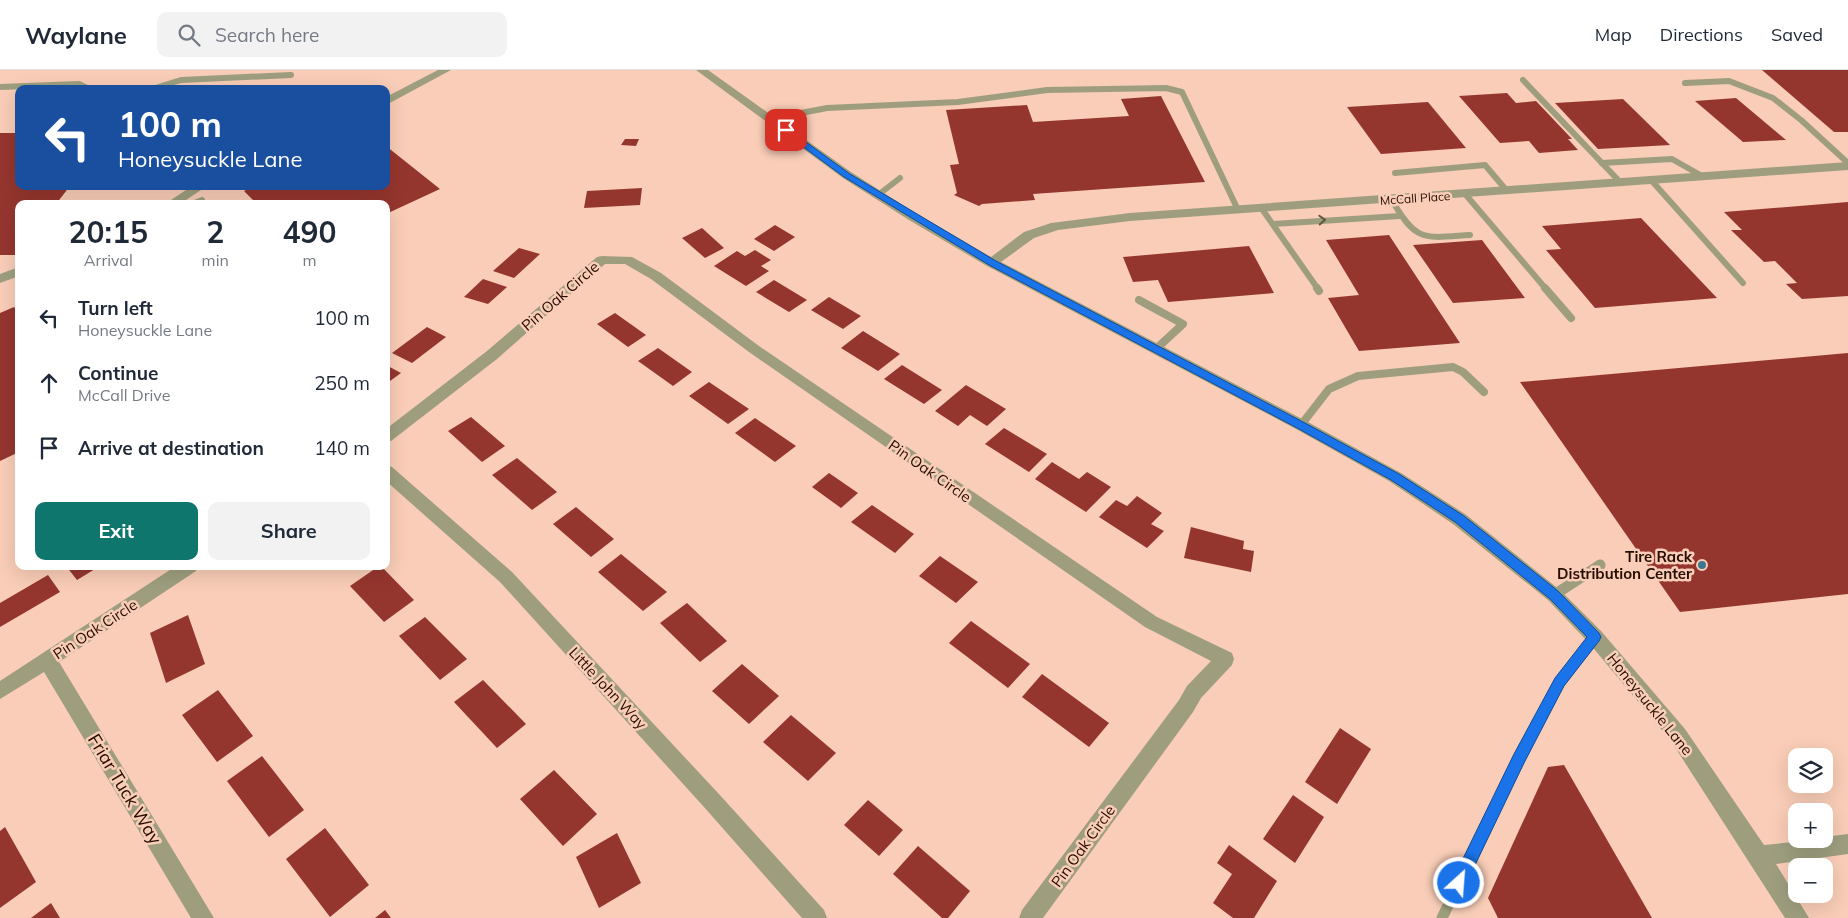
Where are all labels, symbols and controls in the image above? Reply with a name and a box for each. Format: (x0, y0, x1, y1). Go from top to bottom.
search box (157, 12, 507, 57)
text: Waylane (25, 20, 127, 50)
icon: search (175, 21, 203, 49)
text: Search here (215, 23, 319, 47)
text: Map (1595, 23, 1632, 46)
text: Directions (1660, 23, 1743, 46)
text: Saved (1771, 23, 1823, 46)
text: 100 m (118, 102, 222, 146)
icon: left (35, 105, 100, 170)
pin (765, 109, 807, 151)
icon: arrive (772, 116, 800, 144)
text: Honeysuckle Lane (118, 145, 302, 173)
street label: McCall Place (1379, 188, 1451, 208)
text: 20:15 (69, 213, 148, 251)
text: 2 (206, 213, 224, 251)
text: 490 (282, 213, 336, 251)
one-way arrow (1318, 215, 1326, 226)
text: Arrival (84, 250, 133, 270)
text: min (202, 250, 229, 270)
text: m (302, 250, 316, 270)
street label: Pin Oak Circle (517, 257, 603, 335)
text: Turn left (78, 296, 153, 320)
icon: left (35, 304, 63, 332)
text: 100 m (314, 306, 370, 330)
text: Honeysuckle Lane (78, 320, 212, 340)
text: Continue (78, 361, 158, 385)
icon: ahead (35, 369, 63, 397)
text: 250 m (314, 371, 370, 395)
text: McCall Drive (78, 385, 170, 405)
icon: arrive (35, 434, 63, 462)
text: Arrive at destination (78, 436, 264, 460)
text: 140 m (314, 436, 370, 460)
street label: Pin Oak Circle (885, 436, 975, 506)
button: Exit (35, 502, 198, 560)
button: Share (208, 502, 370, 560)
place label: Tire Rack Distribution Center (1557, 547, 1693, 583)
marker: Tire Rack Distribution Center (1696, 559, 1708, 571)
street label: Pin Oak Circle (49, 595, 141, 663)
street label: Little John Way (565, 643, 651, 733)
street label: Honeysuckle Lane (1603, 649, 1697, 759)
street label: Friar Tuck Way (83, 730, 167, 849)
map controls (1788, 748, 1833, 903)
button: layers (1788, 748, 1833, 793)
street label: Pin Oak Circle (1047, 801, 1119, 891)
button: + (1788, 803, 1833, 848)
position arrow (1432, 856, 1484, 908)
button: − (1788, 858, 1833, 903)

